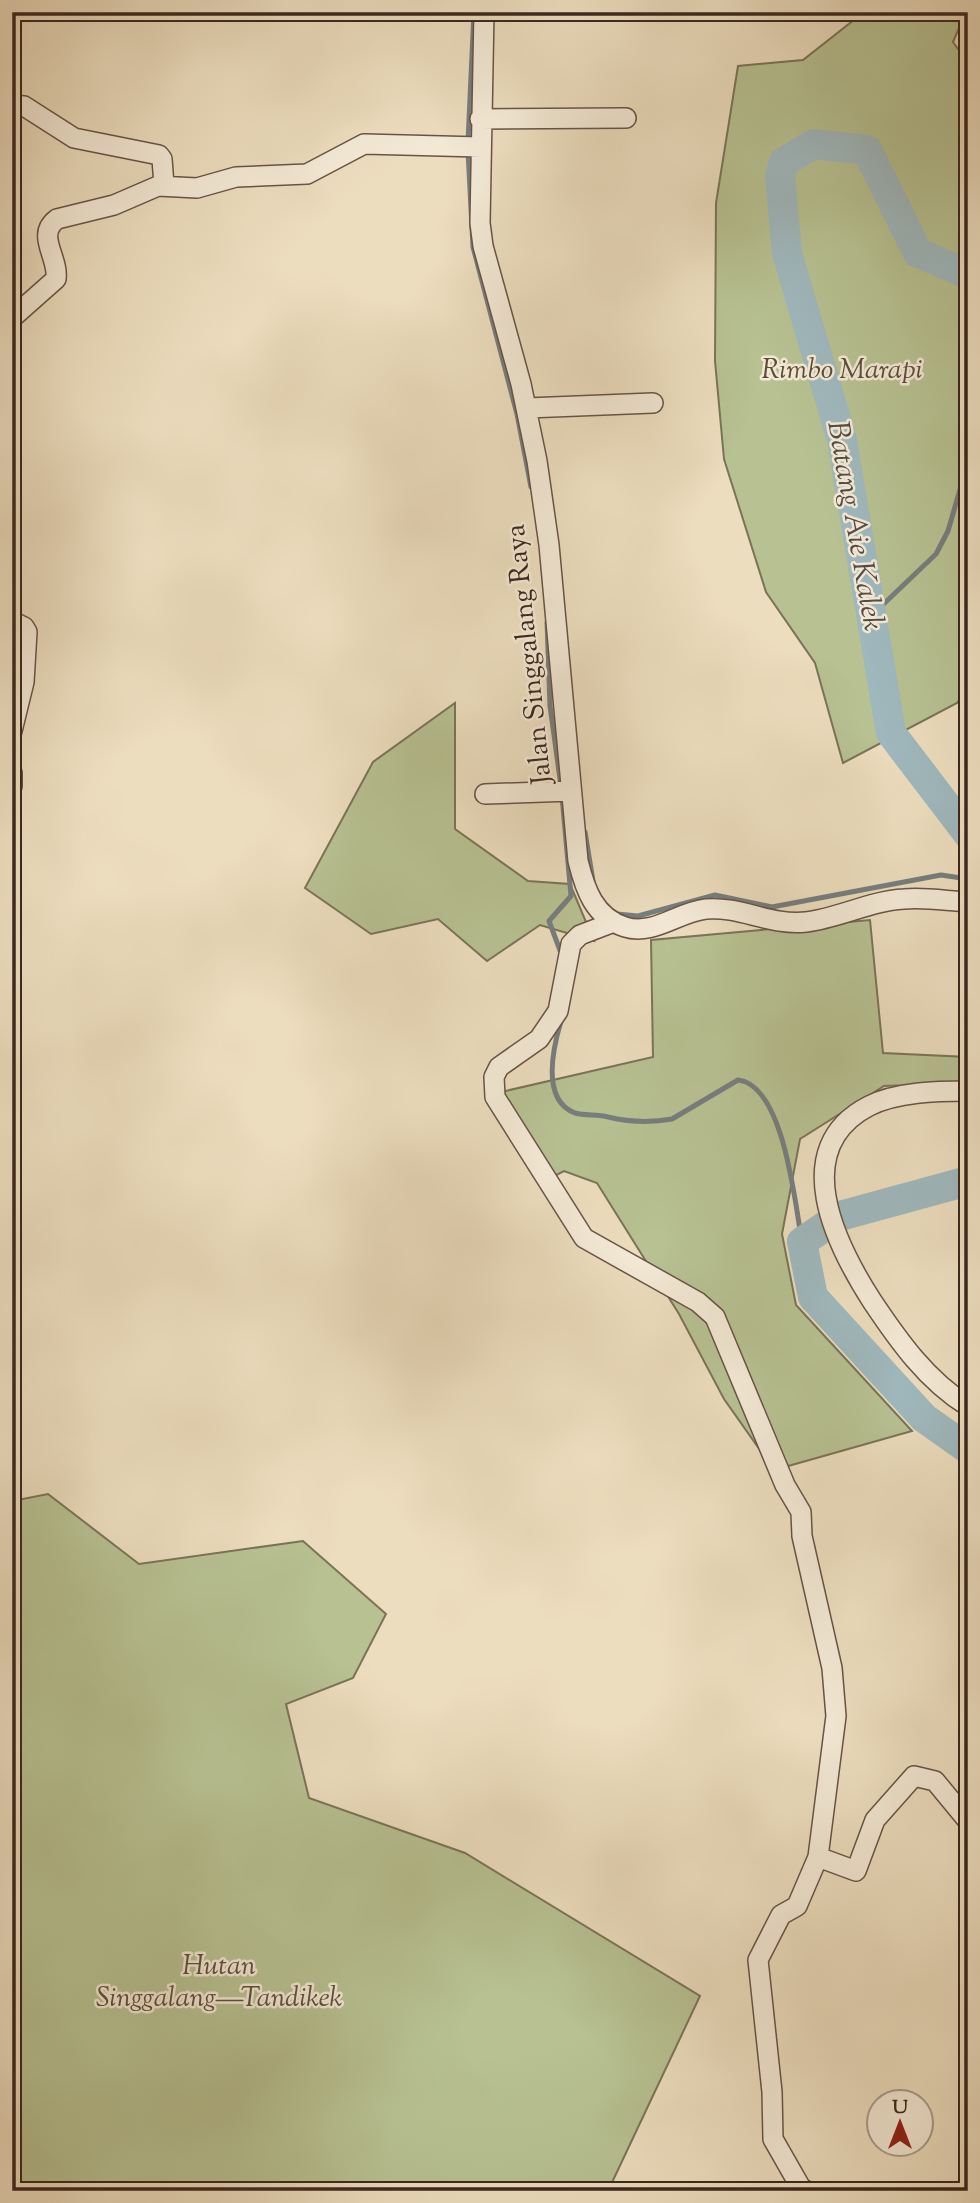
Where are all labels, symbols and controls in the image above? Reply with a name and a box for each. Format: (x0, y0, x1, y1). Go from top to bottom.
park label: Rimbo Marapi (761, 351, 923, 391)
water label: Batang Aie Kalek (814, 418, 894, 634)
street label: Jalan Singgalang Raya (496, 522, 564, 788)
park label: Hutan Singgalang—Tandikek (96, 1947, 342, 2019)
north arrow (864, 2088, 934, 2158)
text: U (892, 2095, 908, 2122)

